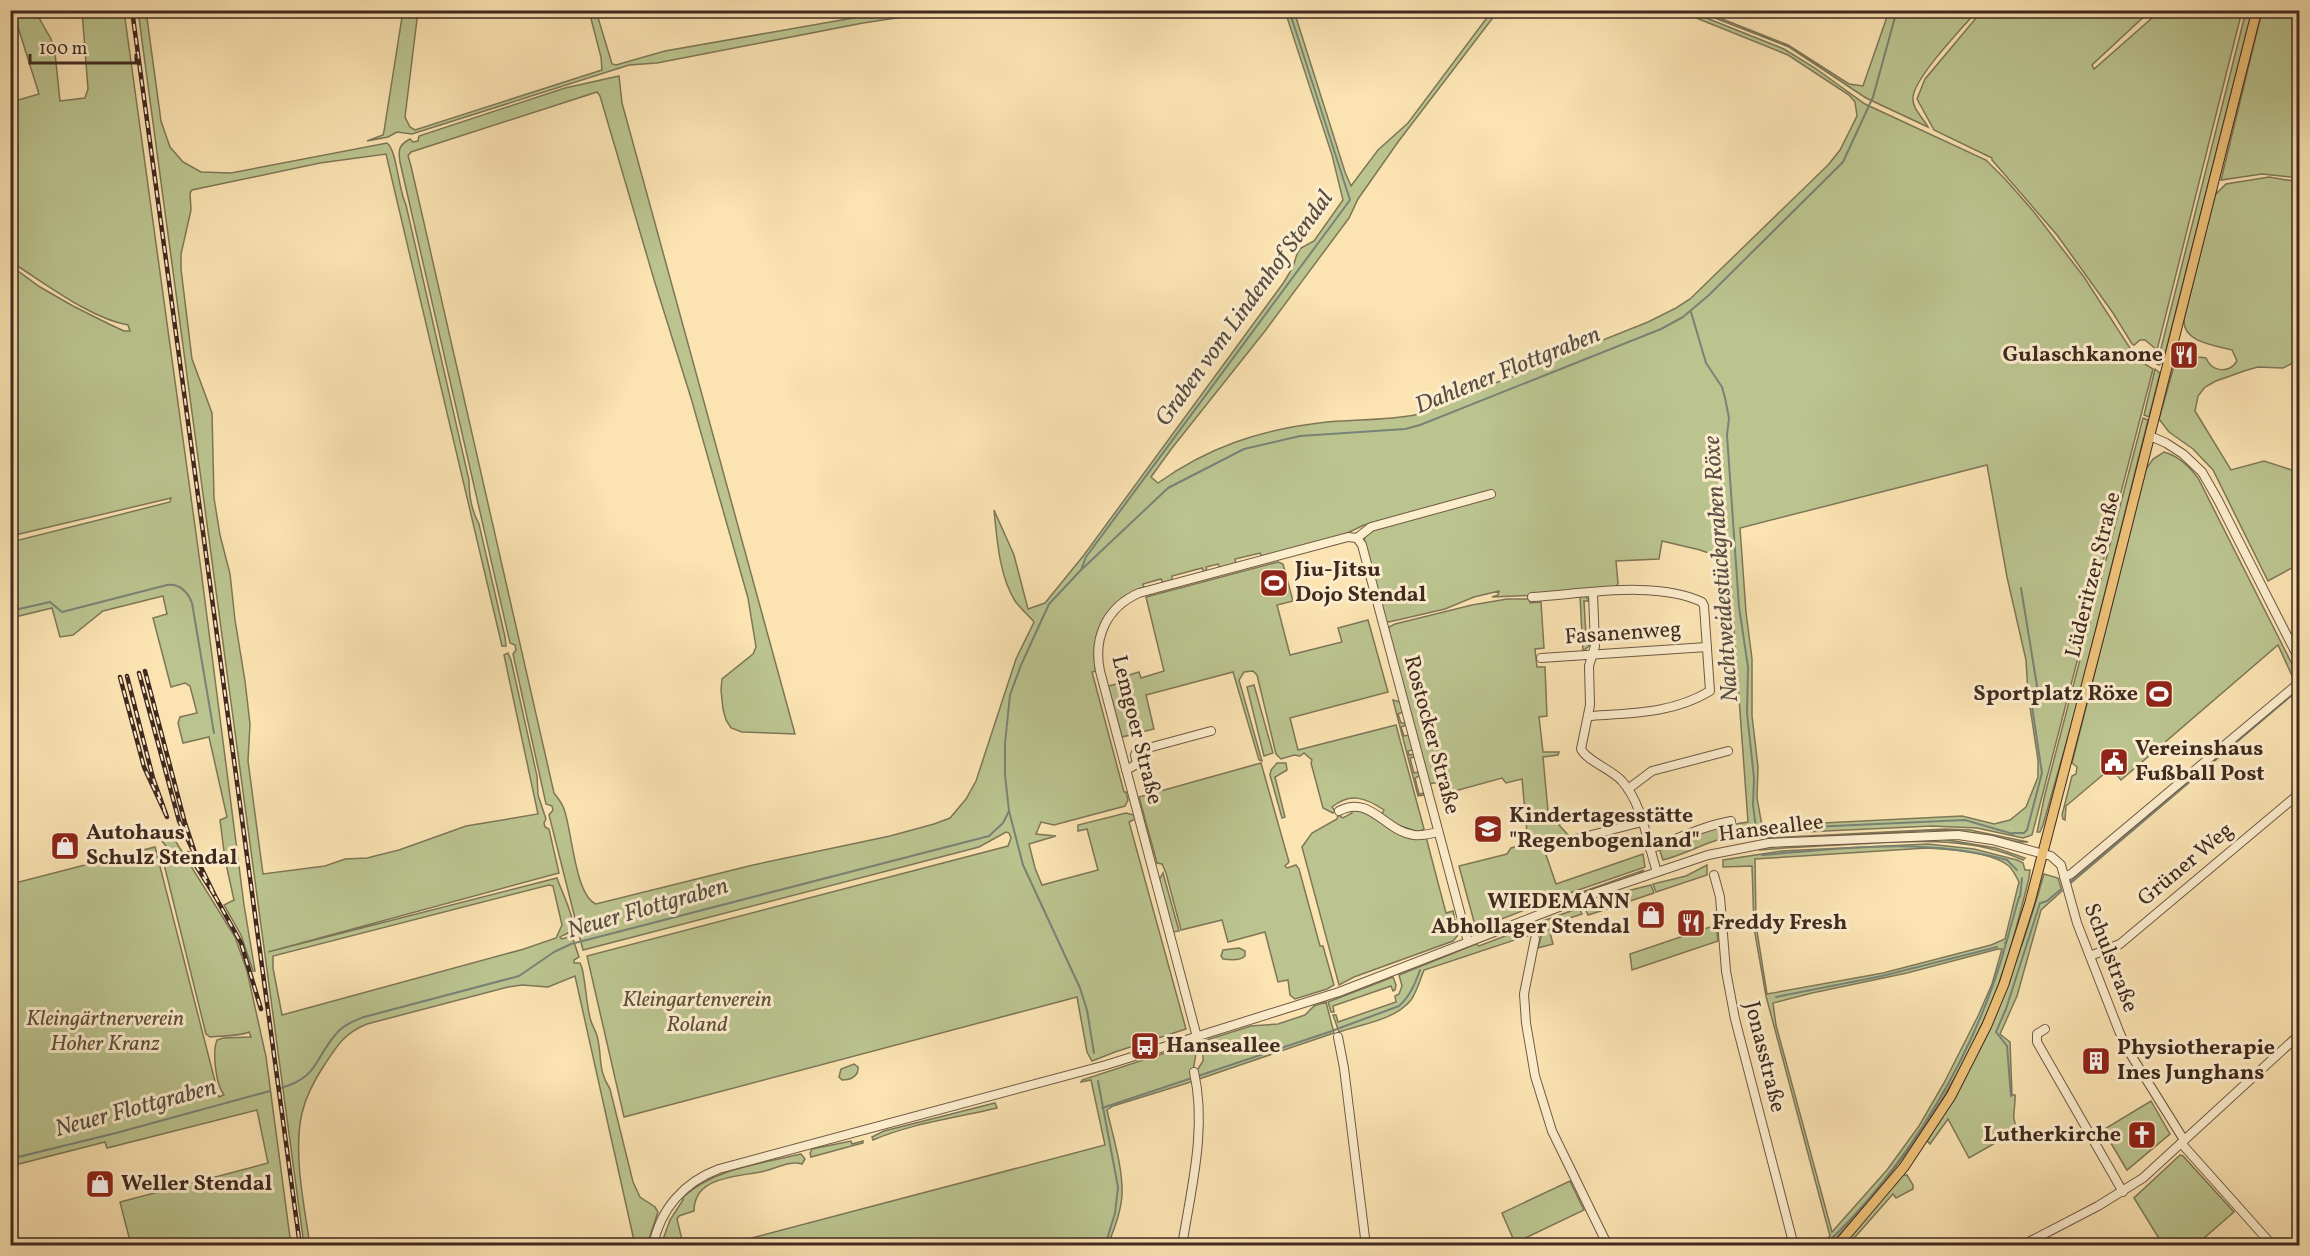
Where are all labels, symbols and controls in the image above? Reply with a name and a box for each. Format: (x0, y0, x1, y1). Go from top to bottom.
scale bar (30, 27, 136, 65)
text: 100 m (39, 37, 88, 62)
water label: Graben vom Lindenhof Stendal (1148, 184, 1342, 434)
water label: Dahlener Flottgraben (1410, 318, 1606, 424)
restaurant icon: Gulaschkanone (2168, 339, 2200, 371)
place label: Gulaschkanone (2003, 340, 2163, 371)
water label: Nachtweidestückgraben Röxe (1696, 434, 1748, 703)
street label: Lüderitzer Straße (2058, 489, 2130, 661)
place label: Jiu-Jitsu Dojo Stendal (1294, 555, 1426, 611)
sports icon: Jiu-Jitsu Dojo Stendal (1258, 567, 1290, 599)
street label: Fasanenweg (1564, 614, 1682, 654)
street label: Lemgoer Straße (1102, 652, 1170, 808)
street label: Rostocker Straße (1395, 652, 1467, 818)
sports icon: Sportplatz Röxe (2143, 678, 2175, 710)
place label: Sportplatz Röxe (1973, 679, 2138, 710)
place label: Vereinshaus Fußball Post (2135, 734, 2265, 790)
public building icon: Vereinshaus Fußball Post (2098, 746, 2130, 778)
place label: Kindertagesstätte "Regenbogenland" (1509, 801, 1700, 857)
street label: Hanseallee (1717, 807, 1825, 851)
school or university icon: Kindertagesstätte "Regenbogenland" (1472, 813, 1504, 845)
street label: Grüner Weg (2132, 816, 2240, 914)
place label: Autohaus Schulz Stendal (86, 818, 238, 874)
shop icon: Autohaus Schulz Stendal (49, 830, 81, 862)
water label: Neuer Flottgraben (563, 870, 733, 948)
place label: WIEDEMANN Abhollager Stendal (1431, 887, 1630, 943)
shop icon: WIEDEMANN Abhollager Stendal (1635, 899, 1667, 931)
street label: Schulstraße (2075, 899, 2145, 1017)
restaurant icon: Freddy Fresh (1675, 907, 1707, 939)
place label: Freddy Fresh (1712, 908, 1847, 939)
park label: Kleingartenverein Roland (622, 985, 772, 1041)
street label: Jonasstraße (1735, 998, 1793, 1116)
park label: Kleingärtnerverein Hoher Kranz (26, 1004, 184, 1060)
bus stop icon: Hanseallee (1129, 1030, 1161, 1062)
place label: Hanseallee (1166, 1031, 1281, 1062)
place label: Physiotherapie Ines Junghans (2117, 1033, 2275, 1089)
building icon: Physiotherapie Ines Junghans (2080, 1045, 2112, 1077)
water label: Neuer Flottgraben (51, 1071, 221, 1147)
church icon: Lutherkirche (2126, 1119, 2158, 1151)
place label: Lutherkirche (1984, 1120, 2121, 1151)
shop icon: Weller Stendal (84, 1168, 116, 1200)
place label: Weller Stendal (121, 1169, 272, 1200)

